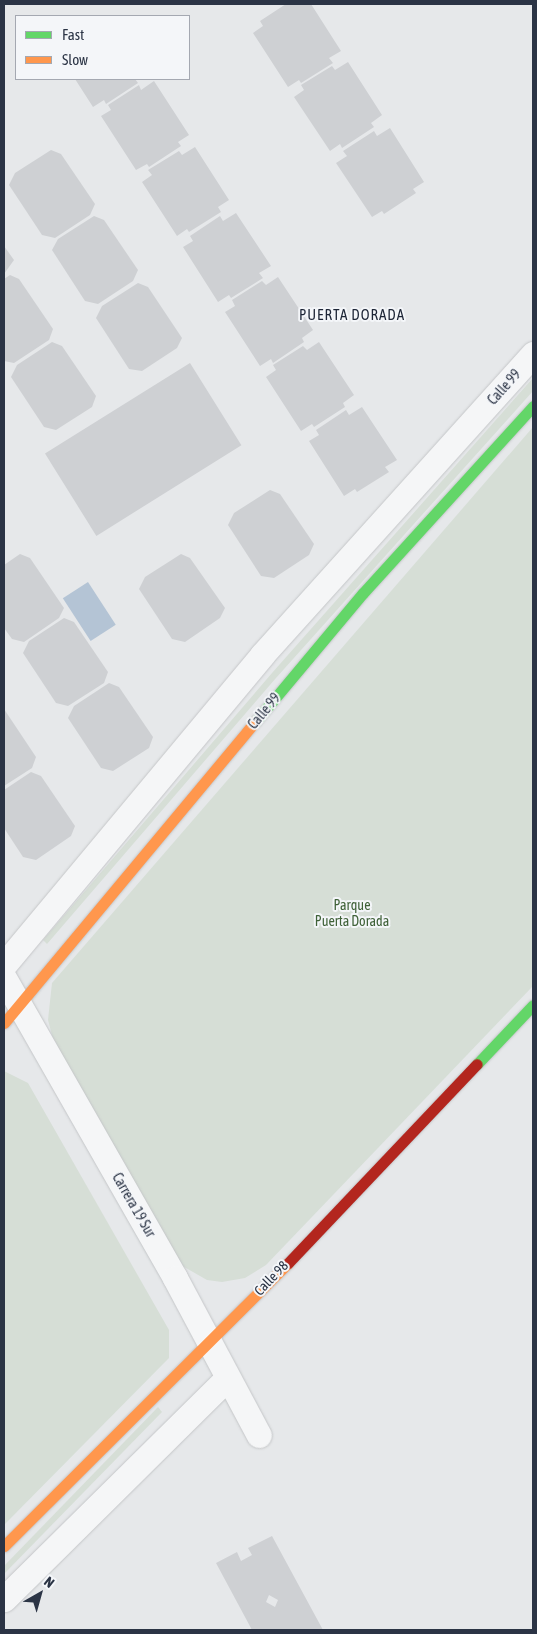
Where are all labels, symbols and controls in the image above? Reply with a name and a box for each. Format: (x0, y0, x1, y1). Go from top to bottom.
legend (15, 15, 190, 80)
text: Fast (62, 26, 84, 43)
text: Slow (62, 51, 88, 68)
district label: PUERTA DORADA (297, 306, 407, 324)
street label: Calle 99 (484, 366, 524, 408)
street label: Calle 99 (244, 690, 284, 732)
park label: Parque Puerta Dorada (315, 897, 389, 930)
street label: Carrera 19 Sur (109, 1170, 159, 1240)
street label: Calle 98 (251, 1257, 291, 1299)
north arrow (15, 1569, 65, 1619)
text: N (41, 1573, 57, 1591)

